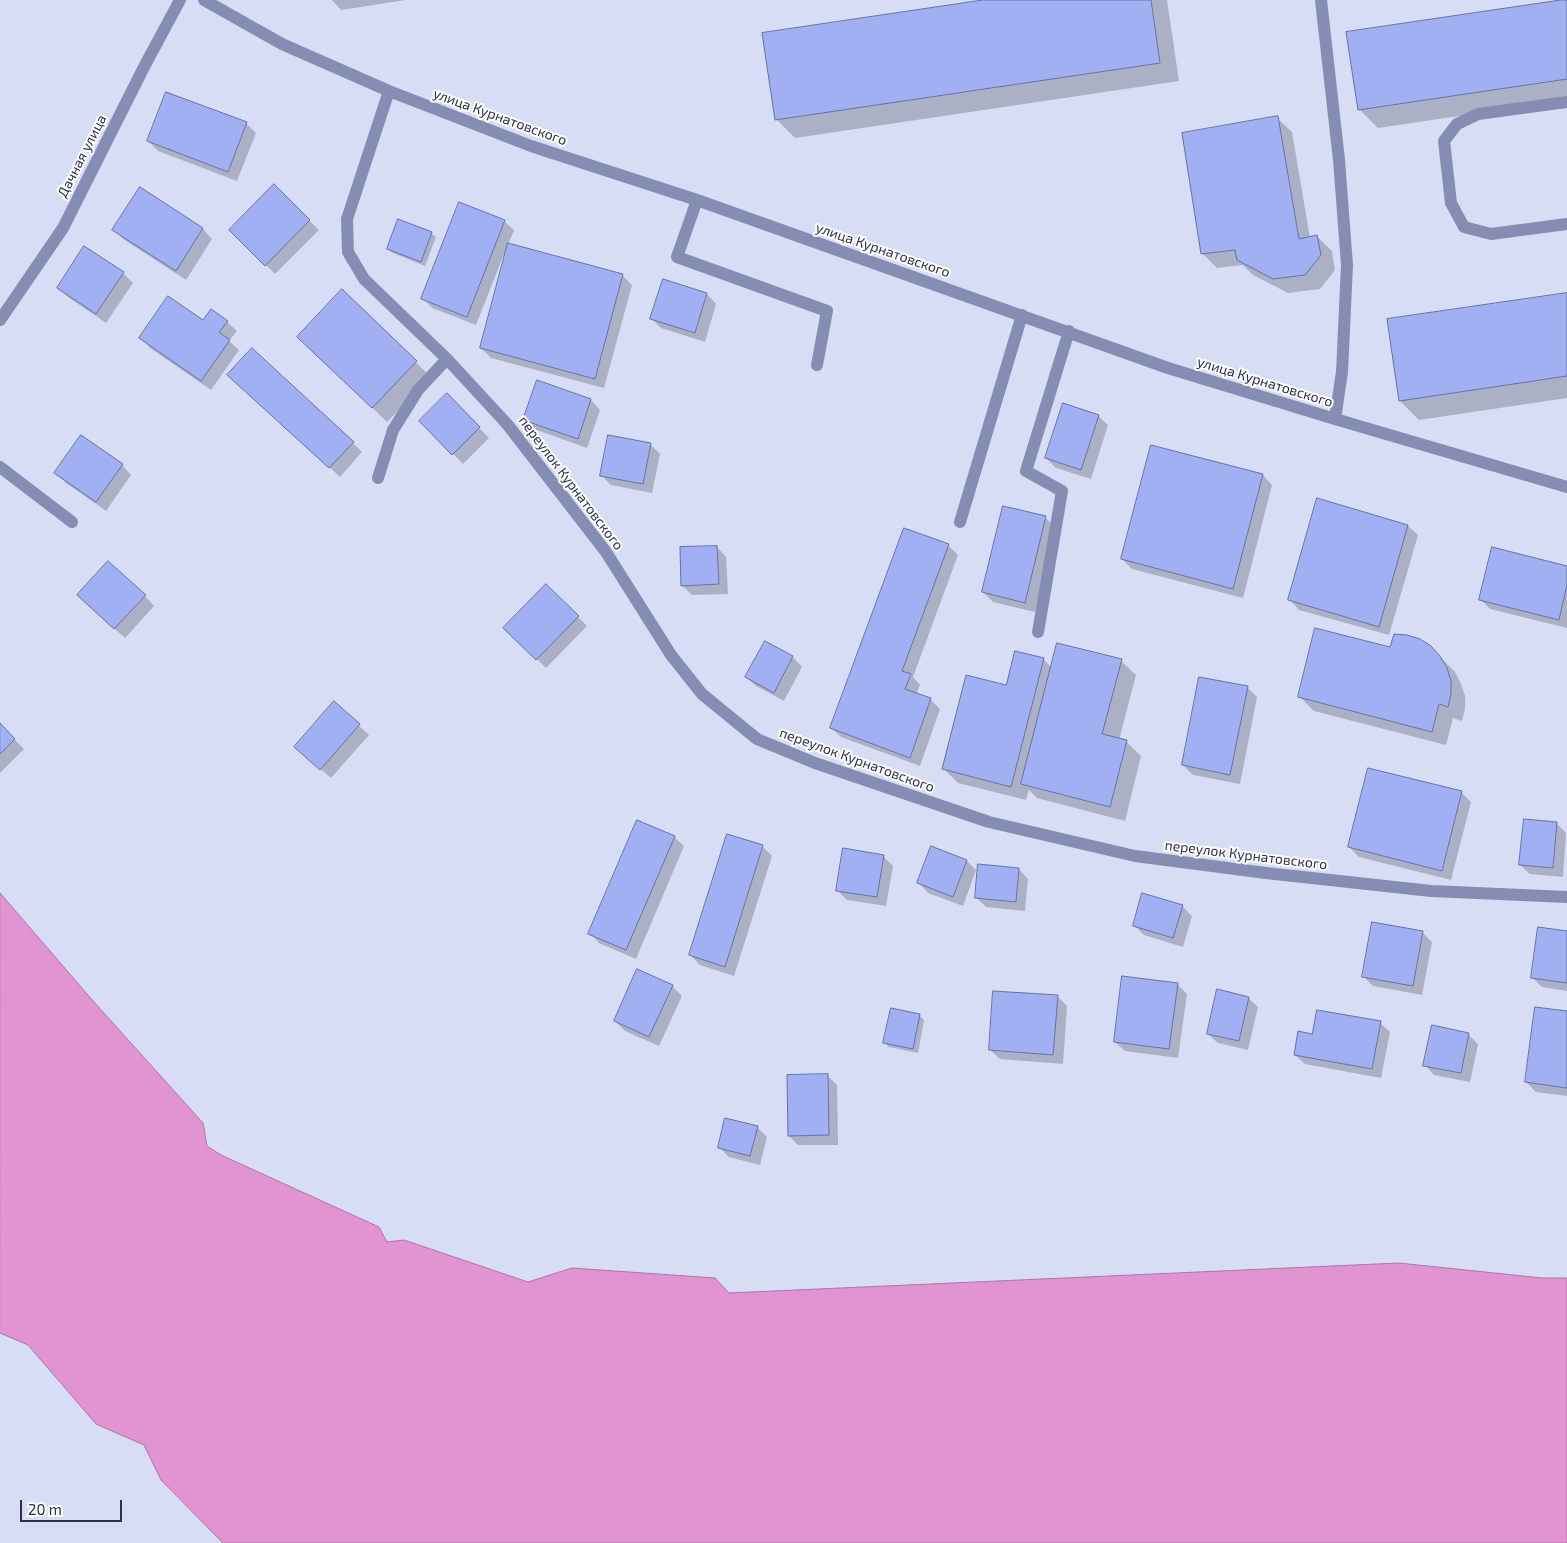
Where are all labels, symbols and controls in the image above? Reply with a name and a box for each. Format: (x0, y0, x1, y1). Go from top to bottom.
street label: улица Курнатовского (431, 85, 569, 149)
street label: Дачная улица (54, 112, 110, 200)
street label: улица Курнатовского (814, 219, 952, 281)
street label: улица Курнатовского (1195, 353, 1335, 411)
street label: переулок Курнатовского (515, 413, 627, 553)
street label: переулок Курнатовского (777, 724, 937, 796)
street label: переулок Курнатовского (1164, 837, 1328, 873)
scale bar (22, 1490, 125, 1522)
text: 20 m (28, 1500, 62, 1518)

